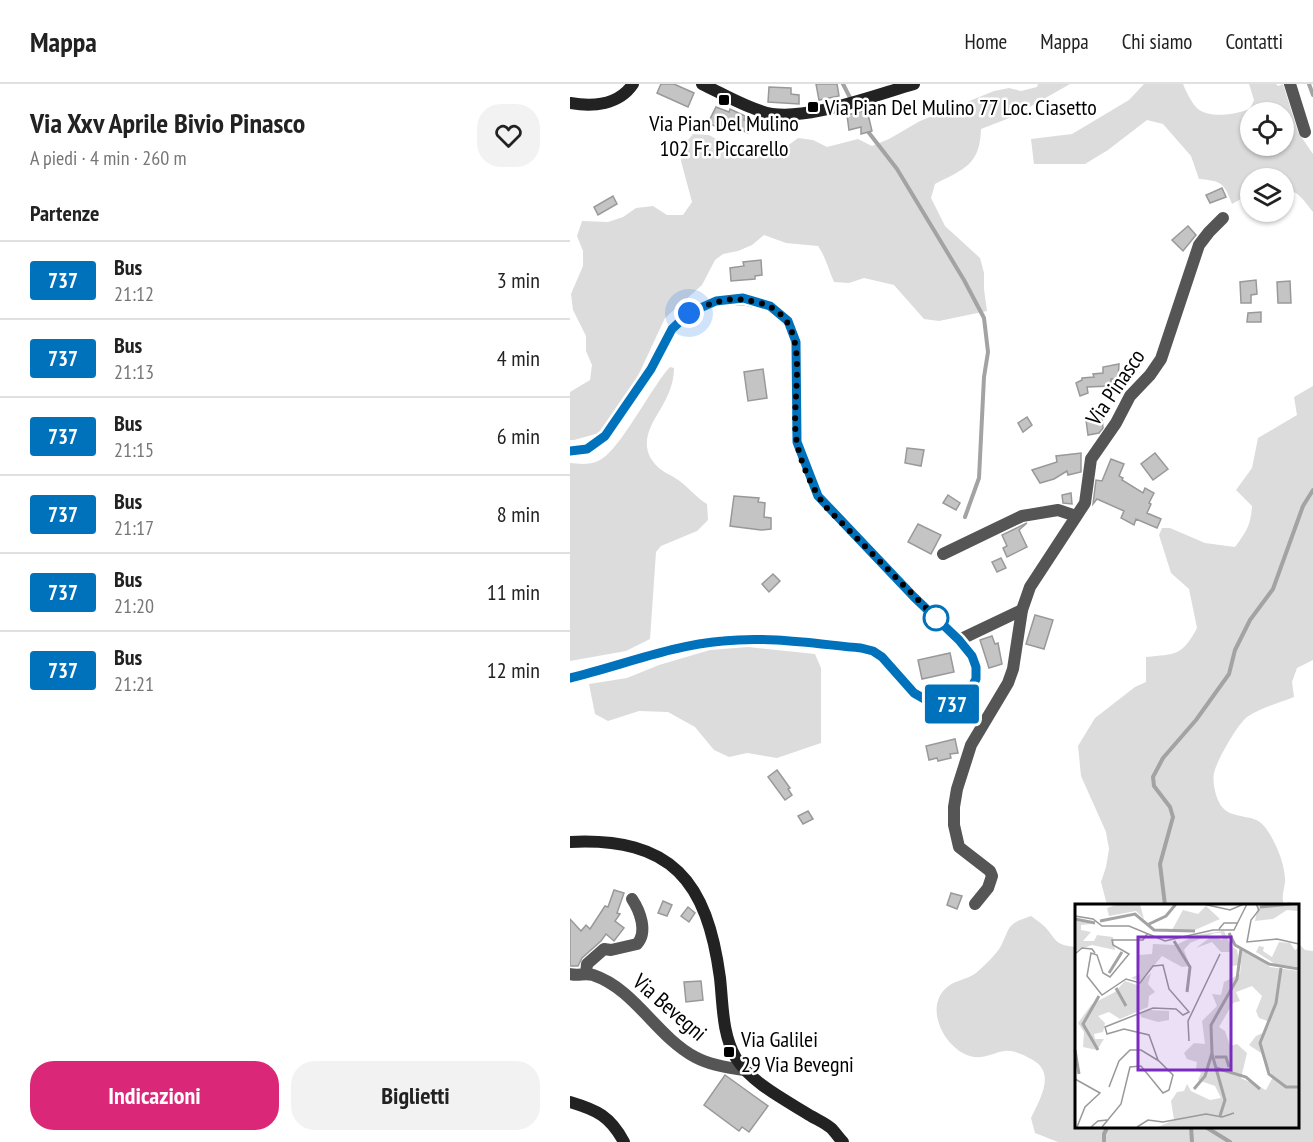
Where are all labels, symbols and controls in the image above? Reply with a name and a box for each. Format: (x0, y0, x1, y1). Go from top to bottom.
text: Mappa (30, 23, 97, 60)
text: Home (965, 28, 1007, 55)
text: Mappa (1040, 28, 1089, 55)
text: Chi siamo (1122, 28, 1192, 55)
text: Contatti (1225, 28, 1283, 55)
marker: Via Pian Del Mulino 102 Fr. Piccarello (717, 93, 731, 107)
place label: Via Pian Del Mulino 77 Loc. Ciasetto (824, 93, 1097, 121)
marker: Via Pian Del Mulino 77 Loc. Ciasetto (806, 100, 820, 114)
map controls (1240, 102, 1294, 222)
button: locate (1240, 102, 1294, 156)
text: Via Xxv Aprile Bivio Pinasco (30, 104, 305, 141)
button: heart (477, 104, 540, 167)
place label: Via Pian Del Mulino 102 Fr. Piccarello (648, 109, 799, 162)
text: A piedi · 4 min · 260 m (30, 145, 186, 171)
button: layers (1240, 168, 1294, 222)
text: Partenze (30, 199, 99, 227)
text: Bus (114, 253, 142, 281)
text: 3 min (497, 266, 540, 294)
text: 737 (48, 267, 78, 294)
text: 21:12 (114, 281, 154, 307)
your location (674, 298, 704, 328)
text: Bus (114, 331, 142, 359)
text: 4 min (497, 344, 540, 372)
street label: Via Pinasco (1079, 344, 1151, 431)
text: 737 (48, 345, 78, 372)
text: 21:13 (114, 359, 154, 385)
text: Bus (114, 409, 142, 437)
text: 6 min (497, 422, 540, 450)
text: 737 (48, 423, 78, 450)
text: 21:15 (114, 437, 154, 463)
text: Bus (114, 487, 142, 515)
text: 8 min (497, 500, 540, 528)
text: 737 (48, 501, 78, 528)
text: 21:17 (114, 515, 154, 541)
text: Bus (114, 565, 142, 593)
text: 11 min (487, 578, 540, 606)
text: 737 (48, 579, 78, 606)
text: 21:20 (114, 593, 154, 619)
unlabelled marker (923, 605, 949, 631)
text: Bus (114, 643, 142, 671)
text: 12 min (487, 656, 540, 684)
text: 737 (48, 657, 78, 684)
text: 21:21 (114, 671, 154, 697)
line badge: 737 (918, 684, 986, 724)
text: 737 (937, 691, 967, 718)
inset map (1075, 904, 1298, 1127)
street label: Via Bevegni (627, 967, 713, 1047)
place label: Via Galilei 29 Via Bevegni (740, 1025, 854, 1078)
marker: Via Galilei 29 Via Bevegni (722, 1045, 736, 1059)
button: Indicazioni (30, 1061, 279, 1130)
button: Biglietti (291, 1061, 540, 1130)

